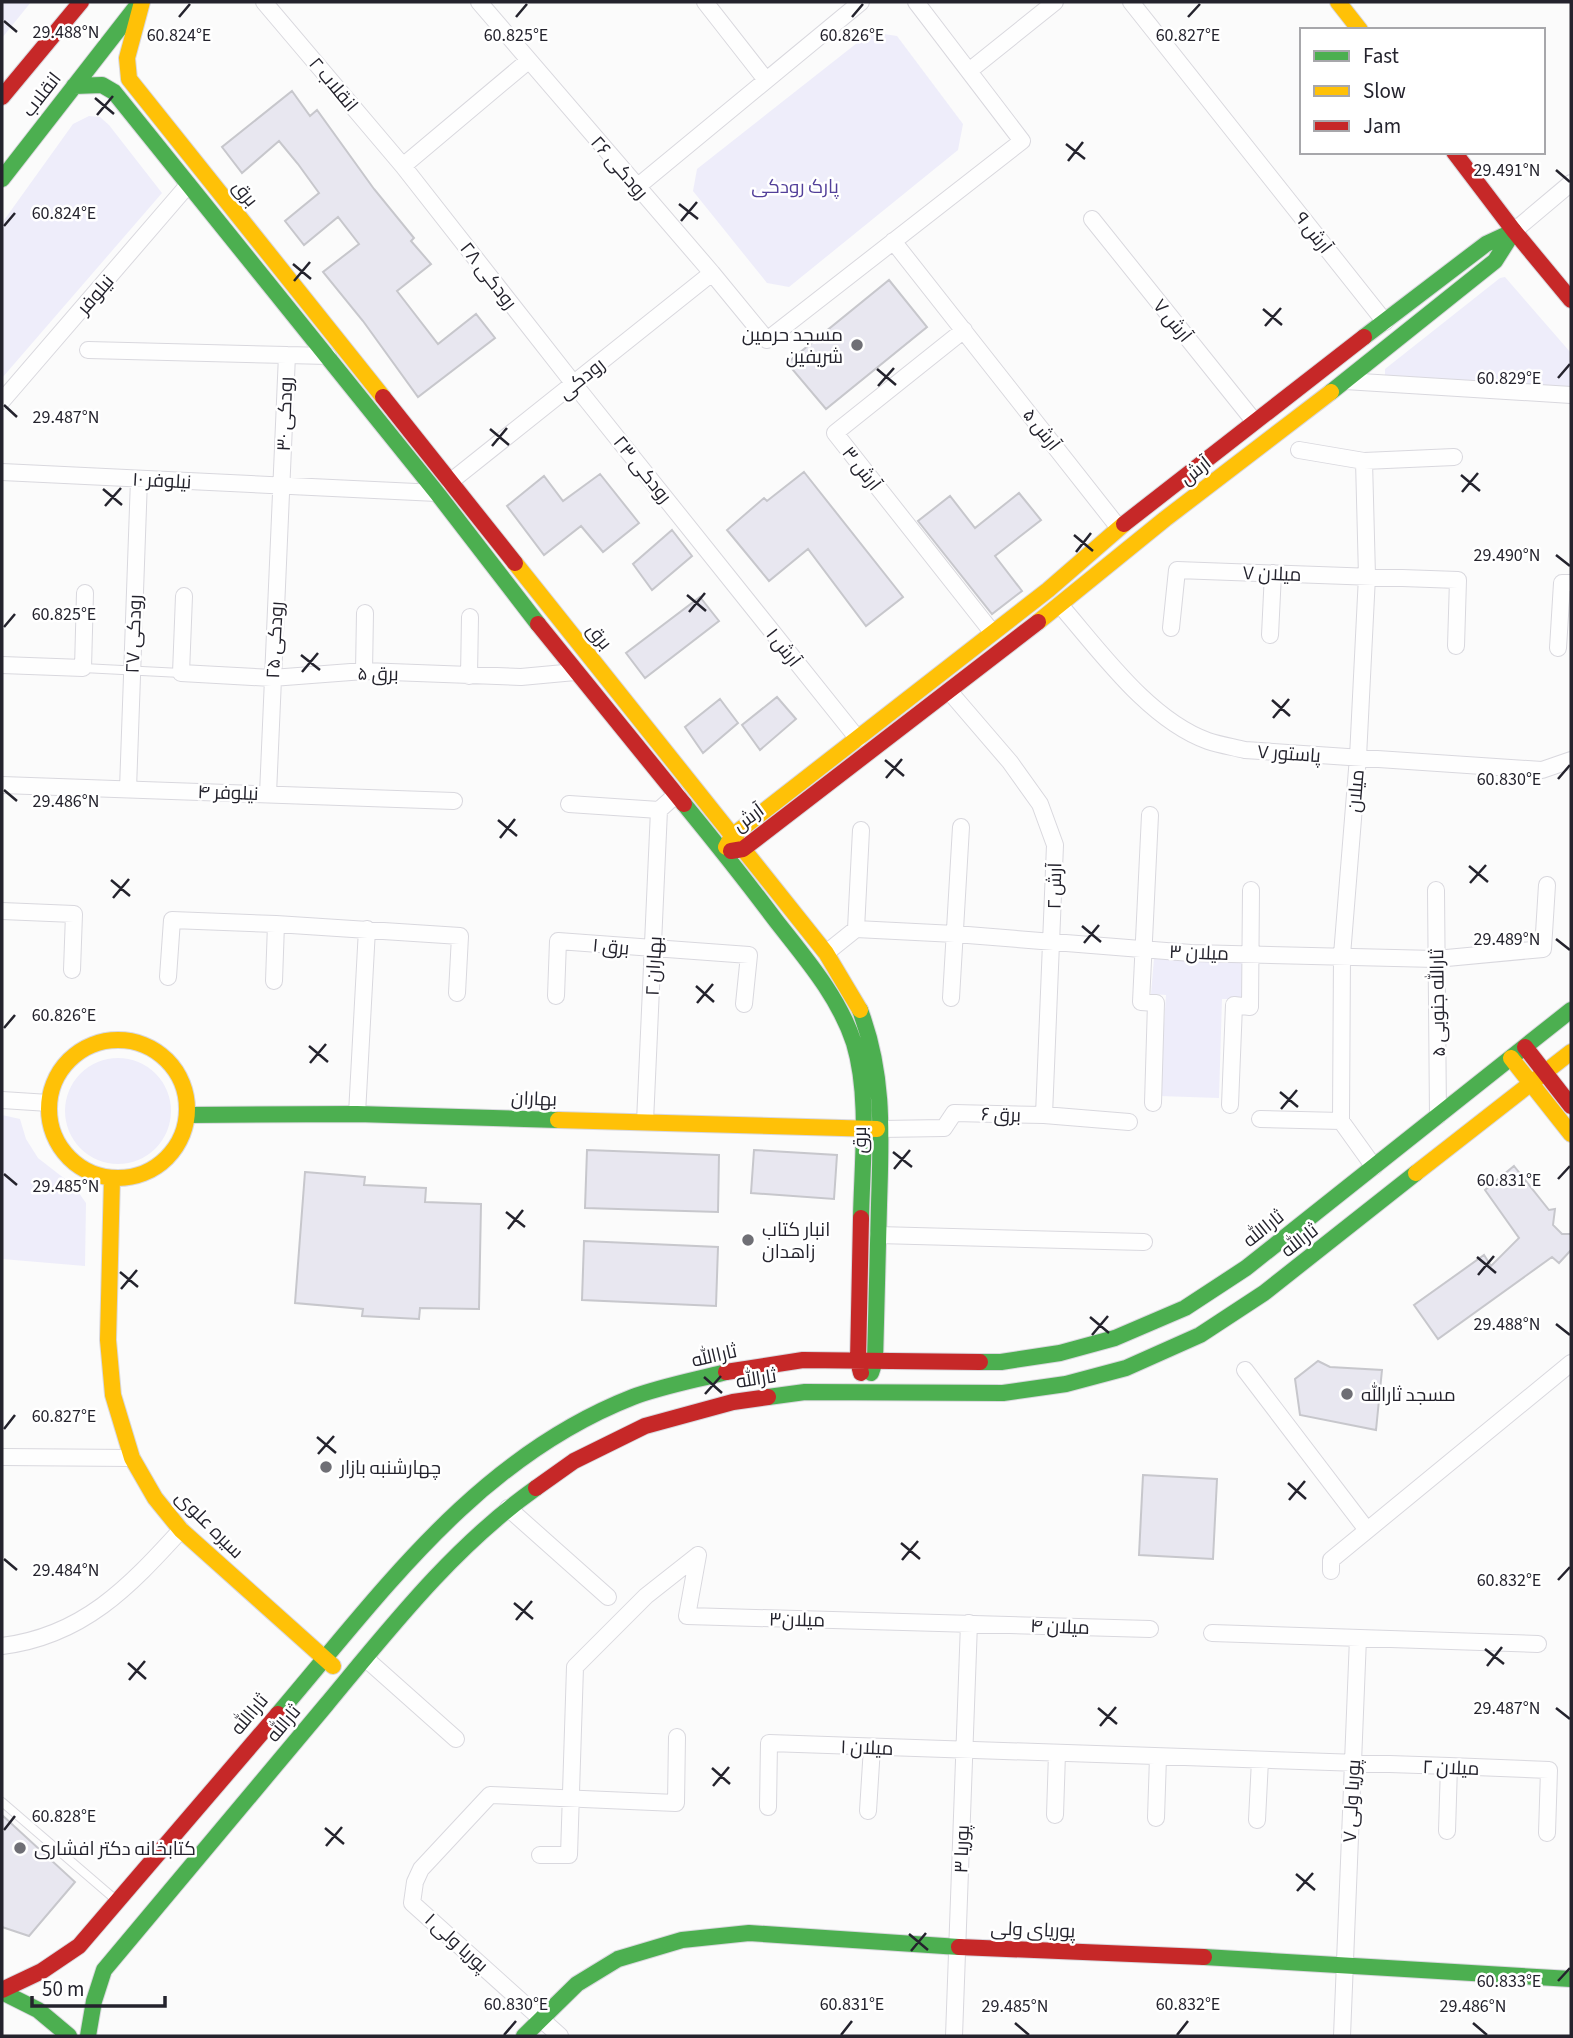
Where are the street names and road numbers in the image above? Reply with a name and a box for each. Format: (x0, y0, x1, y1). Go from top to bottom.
street label: انقلاب ۲ (302, 52, 364, 118)
street label: انقلاب (16, 67, 68, 123)
street label: رودکی ۲۶ (584, 130, 654, 206)
street label: برق (226, 175, 264, 213)
street label: آرش ۹ (1288, 206, 1338, 260)
street label: رودکی ۲۸ (453, 237, 523, 315)
street label: نیلوفر (71, 269, 121, 321)
street label: آرش ۷ (1146, 293, 1198, 348)
street label: رودکی (553, 352, 611, 406)
street label: رودکی ۳۰ (271, 376, 300, 452)
street label: آرش ۵ (1016, 403, 1066, 457)
street label: رودکی ۲۳ (606, 430, 677, 509)
street label: آرش ۳ (835, 441, 887, 497)
street label: آرش (1175, 450, 1217, 492)
street label: نیلوفر ۱۰ (132, 466, 192, 497)
street label: میلان ۷ (1242, 560, 1302, 589)
street label: رودکی ۲۷ (120, 594, 149, 674)
street label: رودکی ۲۵ (260, 601, 291, 679)
street label: برق (580, 618, 618, 656)
street label: آرش ۱ (759, 623, 807, 673)
street label: برق ۵ (357, 661, 399, 688)
street label: پاستور ۷ (1256, 739, 1322, 770)
street label: میلان (1341, 768, 1372, 814)
street label: نیلوفر ۴ (197, 779, 259, 808)
street label: آرش (728, 798, 770, 839)
street label: آرش ۲ (1042, 862, 1069, 910)
street label: برق ۱ (591, 932, 630, 963)
street label: بهاران ۲ (639, 936, 670, 997)
street label: میلان ۳ (1169, 939, 1229, 968)
street label: ثارالله جنوبی ۵ (1424, 949, 1453, 1057)
street label: بهاران (510, 1085, 557, 1114)
street label: برق ۶ (980, 1101, 1021, 1130)
street label: برق (847, 1126, 874, 1154)
street label: ثاراالله (1238, 1204, 1290, 1254)
street label: ثارالله (1276, 1218, 1324, 1264)
street label: ثاراالله (689, 1338, 740, 1375)
street label: ثارالله (734, 1363, 779, 1396)
street label: سیره علوی (169, 1485, 249, 1565)
street label: میلان۳ (769, 1607, 825, 1634)
street label: میلان ۴ (1030, 1613, 1090, 1642)
street label: ثاراالله (225, 1689, 275, 1741)
street label: ثارالله (261, 1700, 308, 1748)
street label: میلان ۱ (840, 1734, 894, 1763)
street label: میلان ۲ (1422, 1754, 1480, 1783)
street label: پوریا ولی ۷ (1337, 1759, 1368, 1844)
street label: پوریا ۳ (948, 1824, 977, 1874)
street label: پوریا ولی ۱ (418, 1907, 494, 1979)
street label: پوریای ولی (990, 1916, 1076, 1945)

